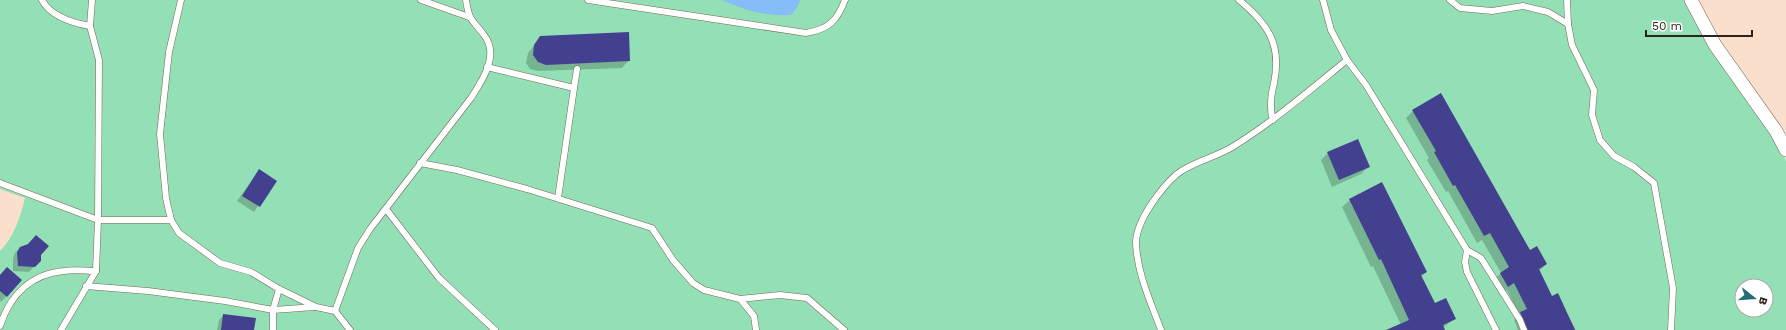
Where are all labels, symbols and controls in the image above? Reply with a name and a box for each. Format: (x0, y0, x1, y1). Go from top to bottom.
scale bar (1646, 12, 1752, 38)
text: 50 m (1652, 19, 1682, 33)
north arrow (1734, 278, 1774, 318)
text: B (1756, 295, 1770, 307)

